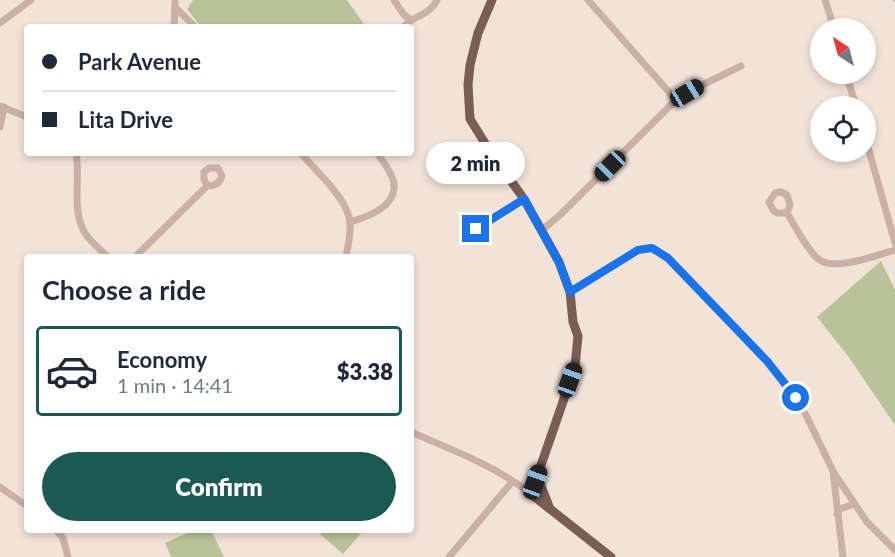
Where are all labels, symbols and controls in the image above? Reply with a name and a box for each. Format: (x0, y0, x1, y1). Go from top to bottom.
north arrow (810, 18, 876, 84)
map controls (810, 18, 876, 162)
text: Park Avenue (78, 48, 201, 75)
car (667, 76, 707, 110)
button: locate (810, 96, 876, 162)
text: Lita Drive (78, 106, 173, 133)
callout: 2 min (426, 142, 526, 184)
car (591, 147, 629, 185)
text: 2 min (451, 151, 500, 175)
route end (462, 215, 489, 242)
text: Choose a ride (42, 273, 206, 306)
icon: car (45, 344, 99, 398)
text: Economy (117, 346, 207, 373)
text: $3.38 (337, 358, 393, 385)
car (555, 360, 585, 400)
text: 1 min · 14:41 (117, 373, 233, 397)
route start (782, 384, 809, 411)
button: Confirm (42, 452, 396, 521)
car (520, 462, 550, 502)

